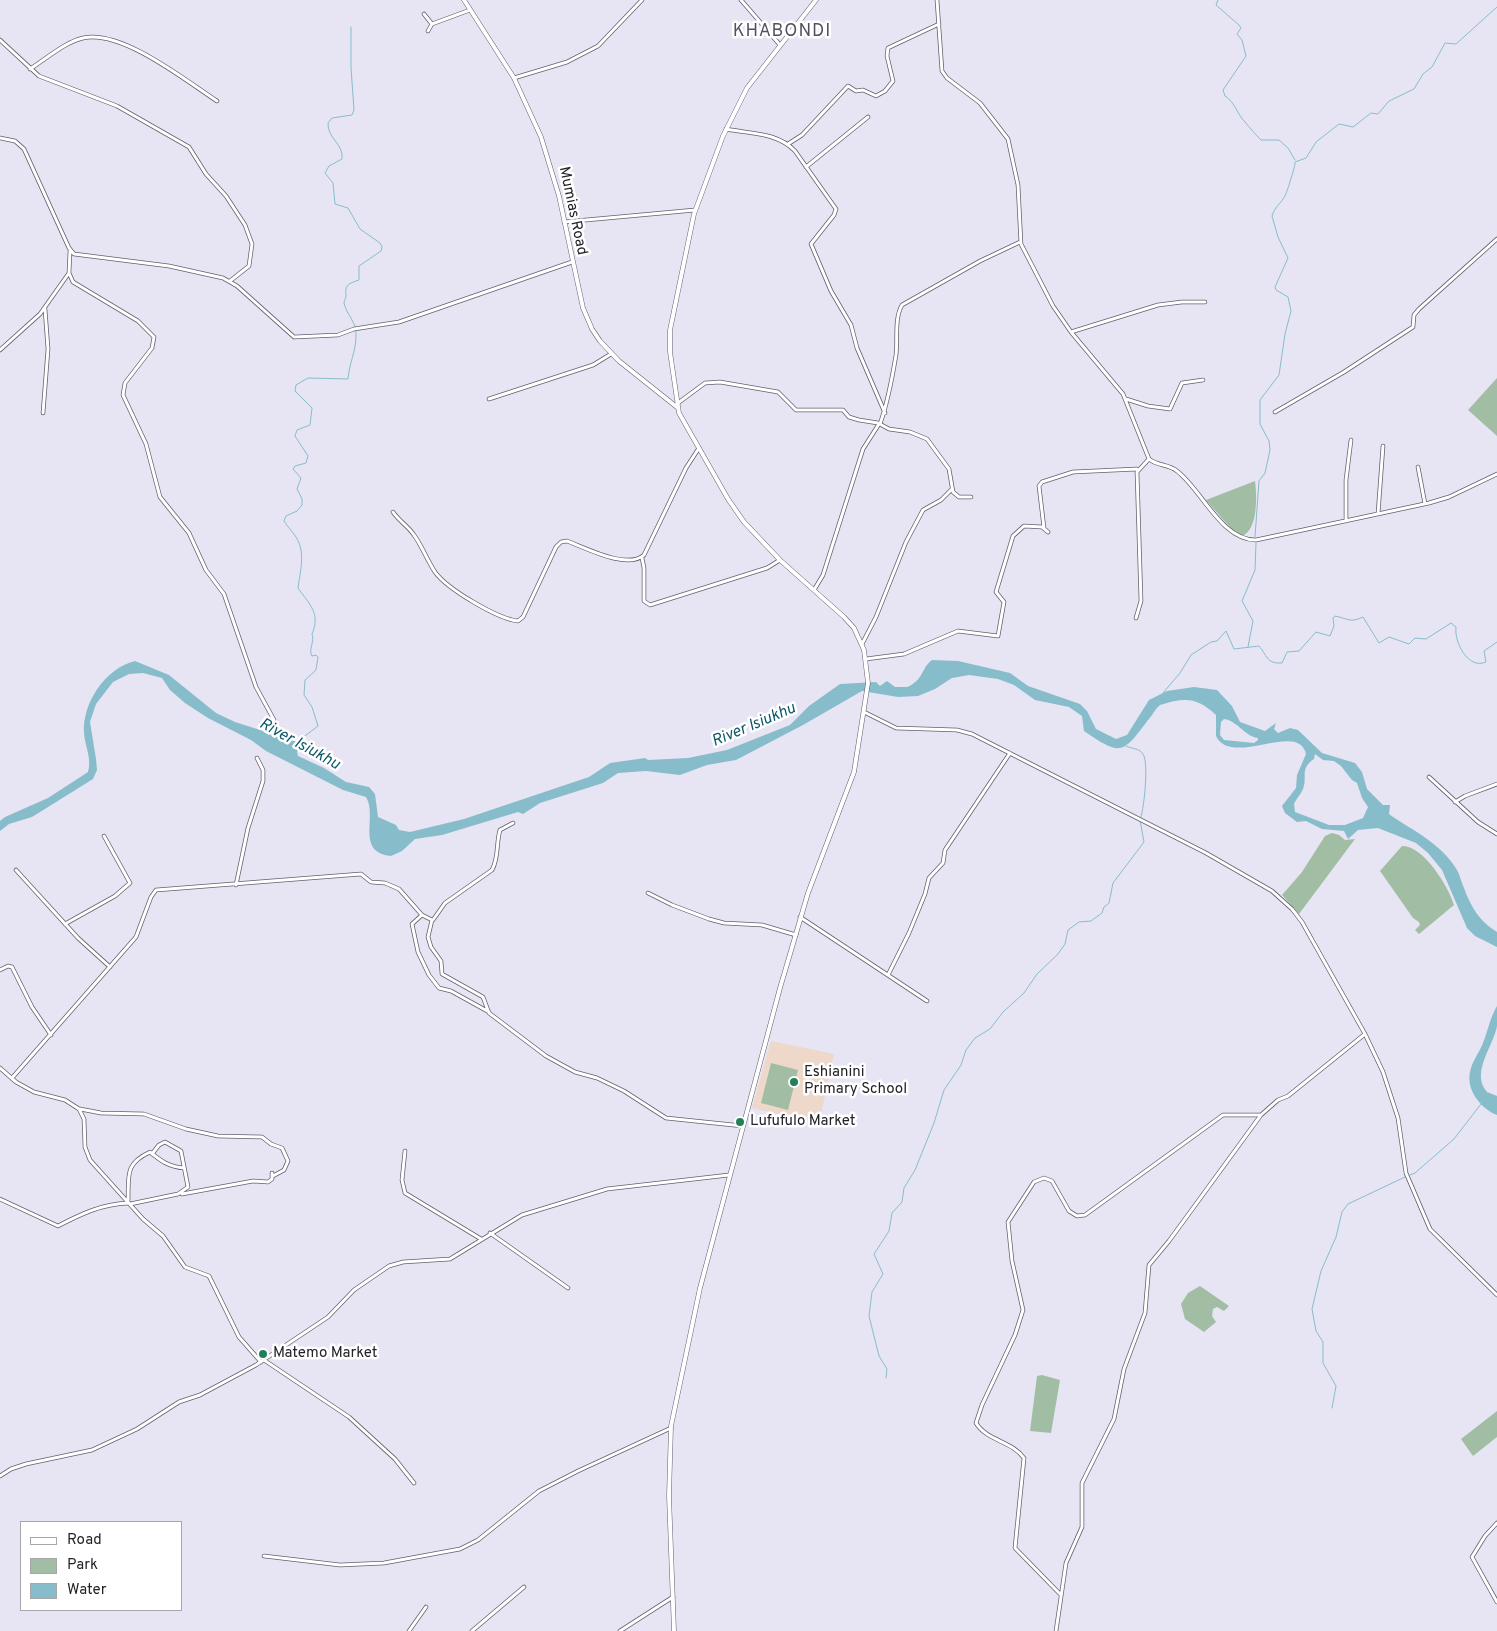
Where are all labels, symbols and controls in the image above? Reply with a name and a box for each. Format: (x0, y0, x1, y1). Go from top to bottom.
district label: KHABONDI (732, 21, 832, 43)
street label: Mumias Road (554, 165, 590, 257)
water label: River Isiukhu (709, 700, 799, 752)
water label: River Isiukhu (255, 715, 343, 775)
place label: Eshianini Primary School (804, 1064, 907, 1099)
marker: Eshianini Primary School (788, 1076, 800, 1088)
place label: Lufufulo Market (750, 1113, 855, 1131)
marker: Lufufulo Market (734, 1116, 746, 1128)
place label: Matemo Market (273, 1345, 377, 1363)
marker: Matemo Market (257, 1348, 269, 1360)
legend (20, 1521, 182, 1611)
text: Road (67, 1531, 102, 1550)
text: Park (67, 1556, 98, 1575)
text: Water (67, 1581, 106, 1600)

